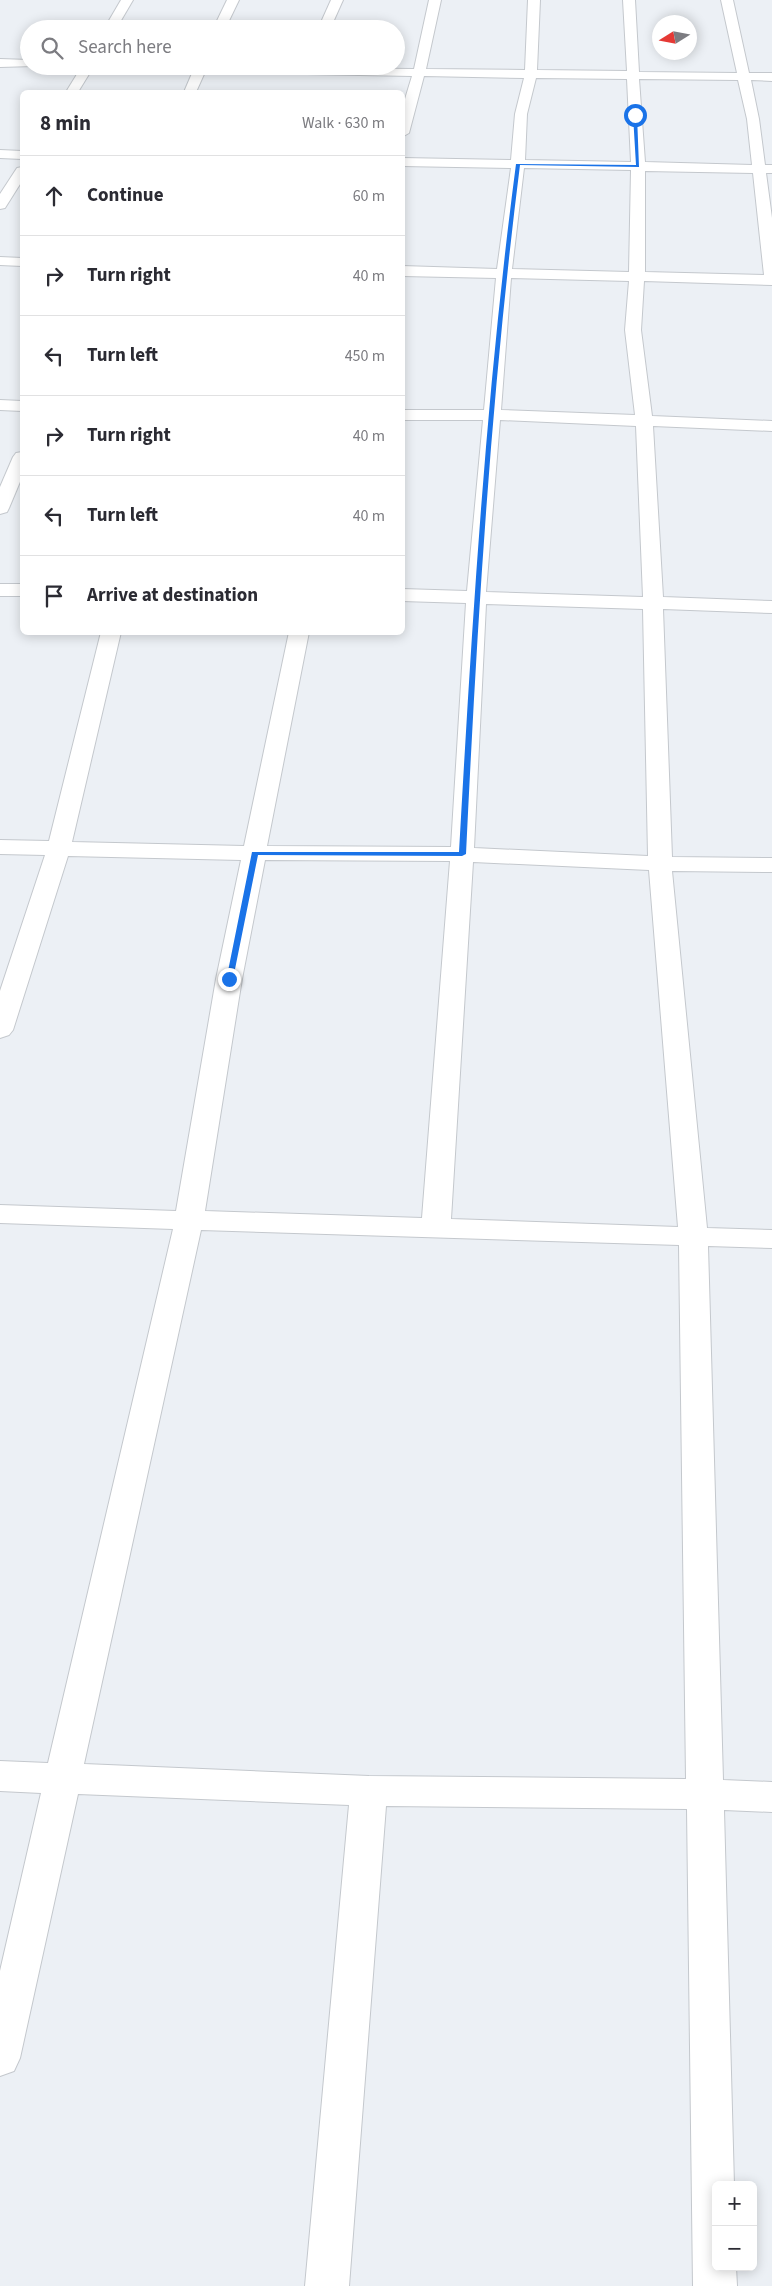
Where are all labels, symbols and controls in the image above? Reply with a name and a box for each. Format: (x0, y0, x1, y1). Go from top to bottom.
north arrow (652, 15, 697, 60)
search box (20, 20, 405, 75)
icon: search (38, 34, 66, 62)
text: Search here (78, 34, 172, 61)
route start (624, 104, 647, 127)
text: 8 min (40, 108, 91, 138)
text: Walk · 630 m (302, 112, 385, 134)
icon: ahead (40, 182, 68, 210)
text: Continue (87, 182, 164, 209)
text: 60 m (353, 185, 385, 207)
icon: right (40, 262, 68, 290)
text: Turn right (87, 262, 171, 289)
text: 40 m (353, 265, 385, 287)
icon: left (40, 342, 68, 370)
text: Turn left (87, 342, 158, 369)
text: 450 m (345, 345, 385, 367)
icon: right (40, 422, 68, 450)
text: Turn right (87, 422, 171, 449)
text: 40 m (353, 425, 385, 447)
icon: left (40, 502, 68, 530)
text: Turn left (87, 502, 158, 529)
text: 40 m (353, 505, 385, 527)
icon: arrive (40, 582, 68, 610)
text: Arrive at destination (87, 582, 258, 609)
route end (218, 968, 241, 991)
map controls (712, 2181, 757, 2271)
button: + (712, 2181, 757, 2226)
button: − (712, 2226, 757, 2271)

